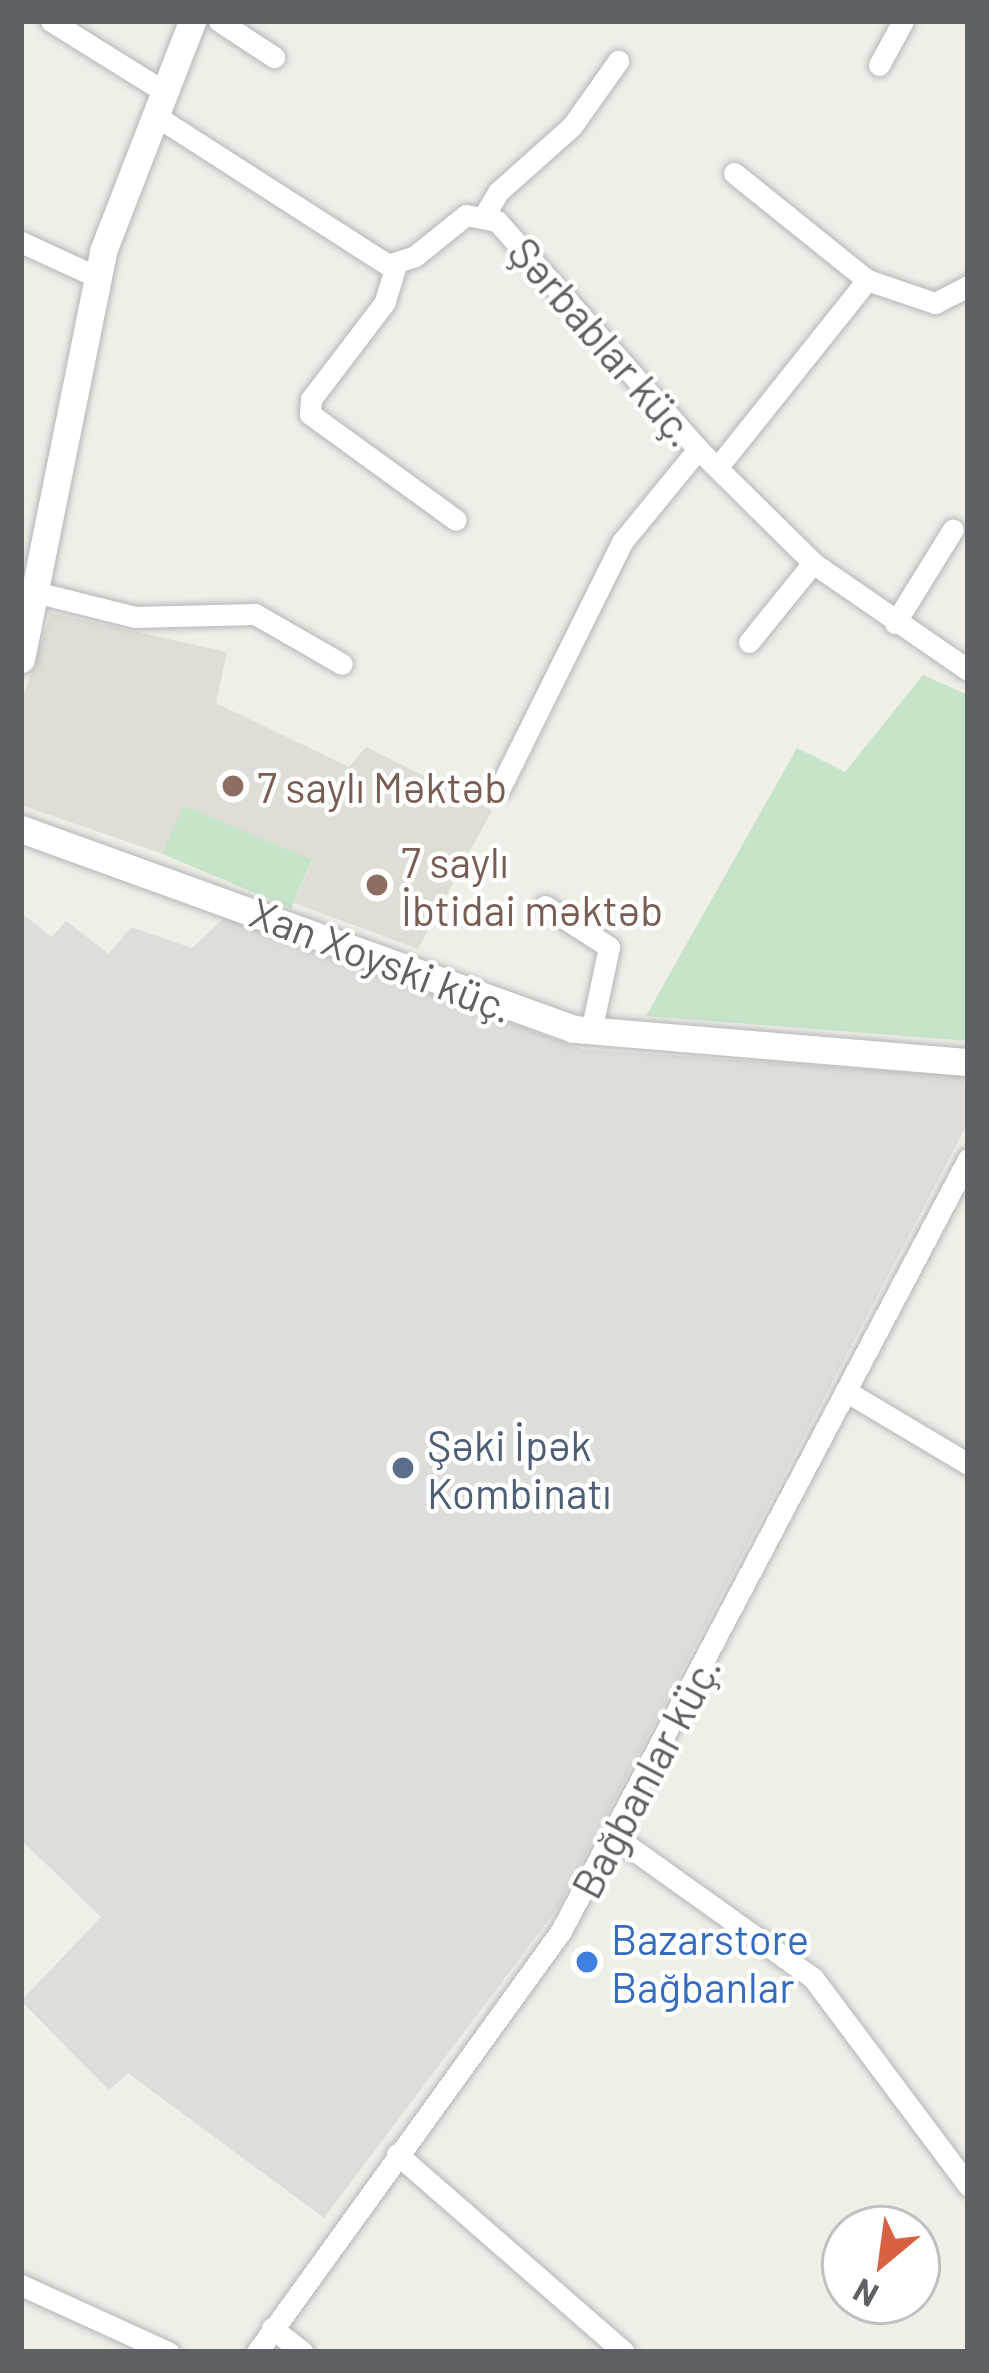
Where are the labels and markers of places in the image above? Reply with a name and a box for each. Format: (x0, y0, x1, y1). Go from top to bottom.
place label: 7 saylı Məktəb (257, 761, 507, 811)
marker: 7 saylı Məktəb (220, 773, 246, 799)
place label: 7 saylı İbtidai məktəb (401, 836, 663, 934)
marker: 7 saylı İbtidai məktəb (364, 872, 390, 898)
place label: Şəki İpək Kombinatı (427, 1419, 611, 1518)
marker: Şəki İpək Kombinatı (390, 1455, 416, 1481)
place label: Bazarstore Bağbanlar (611, 1913, 809, 2012)
marker: Bazarstore Bağbanlar (574, 1949, 600, 1975)

